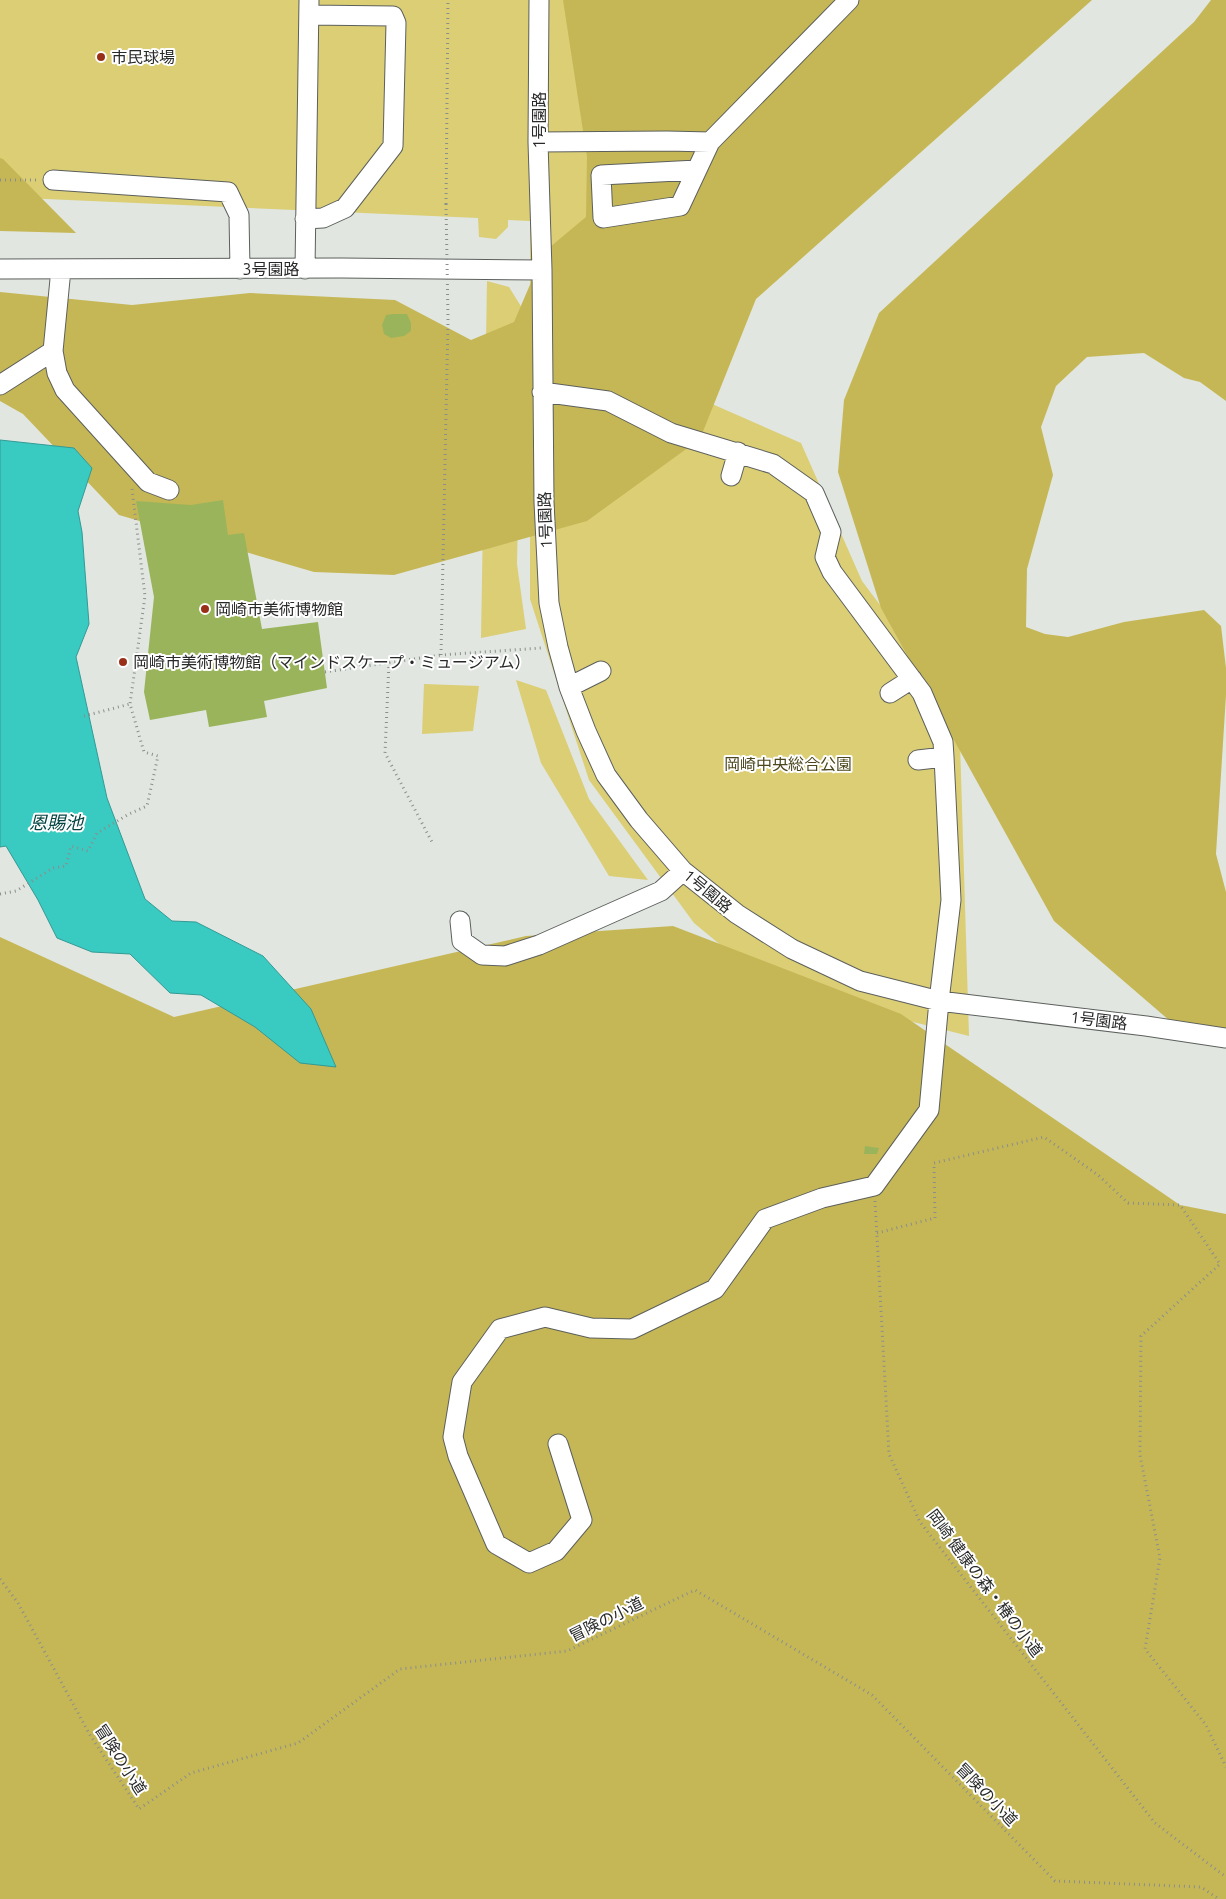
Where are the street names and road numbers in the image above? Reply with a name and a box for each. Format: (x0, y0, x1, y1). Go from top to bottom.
street label: 1号園路 (530, 91, 548, 149)
street label: 3号園路 (242, 260, 300, 278)
street label: 1号園路 (535, 491, 555, 549)
street label: 1号園路 (680, 866, 736, 916)
street label: 1号園路 (1070, 1008, 1128, 1032)
street label: 岡崎 健康の森・椿の小道 (924, 1506, 1046, 1660)
street label: 冒険の小道 (566, 1593, 646, 1645)
street label: 冒険の小道 (92, 1721, 150, 1797)
street label: 冒険の小道 (953, 1759, 1021, 1829)

